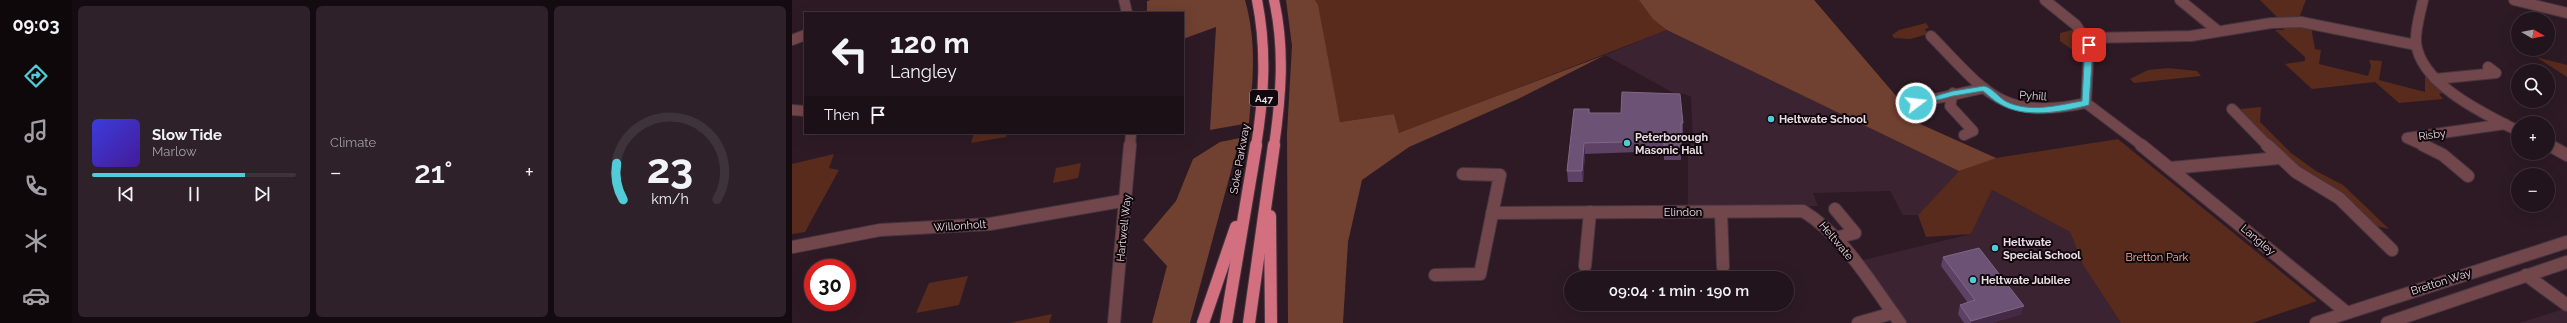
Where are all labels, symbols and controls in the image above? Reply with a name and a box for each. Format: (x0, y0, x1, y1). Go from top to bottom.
north arrow (2511, 12, 2555, 56)
map controls (2511, 12, 2555, 212)
text: 09:03 (12, 14, 60, 35)
text: 120 m (890, 27, 970, 60)
icon: left (824, 28, 876, 80)
pin (2072, 28, 2106, 62)
icon: arrive (2078, 34, 2100, 56)
text: Langley (890, 61, 957, 82)
icon: directions (22, 62, 50, 90)
button: search (2511, 64, 2555, 108)
position arrow (1895, 82, 1937, 124)
street label: Pyhill (2019, 89, 2047, 103)
road number: A47 (1250, 90, 1278, 106)
icon: arrive (867, 104, 889, 126)
text: Then (824, 106, 859, 124)
place label: Heltwate School (1779, 113, 1867, 126)
marker: Heltwate School (1766, 114, 1776, 124)
button: + (2511, 116, 2555, 160)
icon: music (22, 117, 50, 145)
street label: Soke Parkway (1227, 123, 1253, 195)
text: Slow Tide (152, 126, 222, 144)
street label: Risby (2418, 127, 2447, 143)
place label: Peterborough Masonic Hall (1635, 131, 1709, 157)
text: Climate (330, 135, 376, 150)
marker: Peterborough Masonic Hall (1622, 138, 1632, 148)
text: 23 (647, 143, 693, 192)
text: Marlow (152, 144, 197, 159)
text: 21° (414, 155, 453, 190)
text: − (330, 159, 342, 185)
text: + (525, 159, 534, 185)
button: − (2511, 168, 2555, 212)
icon: phone (22, 172, 50, 200)
icon: previous (115, 183, 137, 205)
icon: pause (183, 183, 205, 205)
icon: next (251, 183, 273, 205)
text: km/h (651, 190, 689, 206)
street label: Hartwell Way (1114, 194, 1134, 262)
street label: Elindon (1664, 206, 1702, 219)
street label: Willonholt (933, 218, 987, 234)
street label: Heltwate (1816, 219, 1856, 263)
street label: Langley (2238, 222, 2278, 258)
icon: climate (22, 227, 50, 255)
place label: Heltwate Special School (2003, 236, 2081, 262)
marker: Heltwate Special School (1990, 243, 2000, 253)
park label: Bretton Park (2126, 251, 2189, 264)
speed limit sign: 30 (804, 259, 856, 311)
street label: Bretton Way (2409, 266, 2473, 298)
place label: Heltwate Jubilee (1981, 274, 2071, 287)
marker: Heltwate Jubilee (1968, 275, 1978, 285)
icon: car (22, 282, 50, 310)
text: 09:04 · 1 min · 190 m (1609, 282, 1749, 300)

